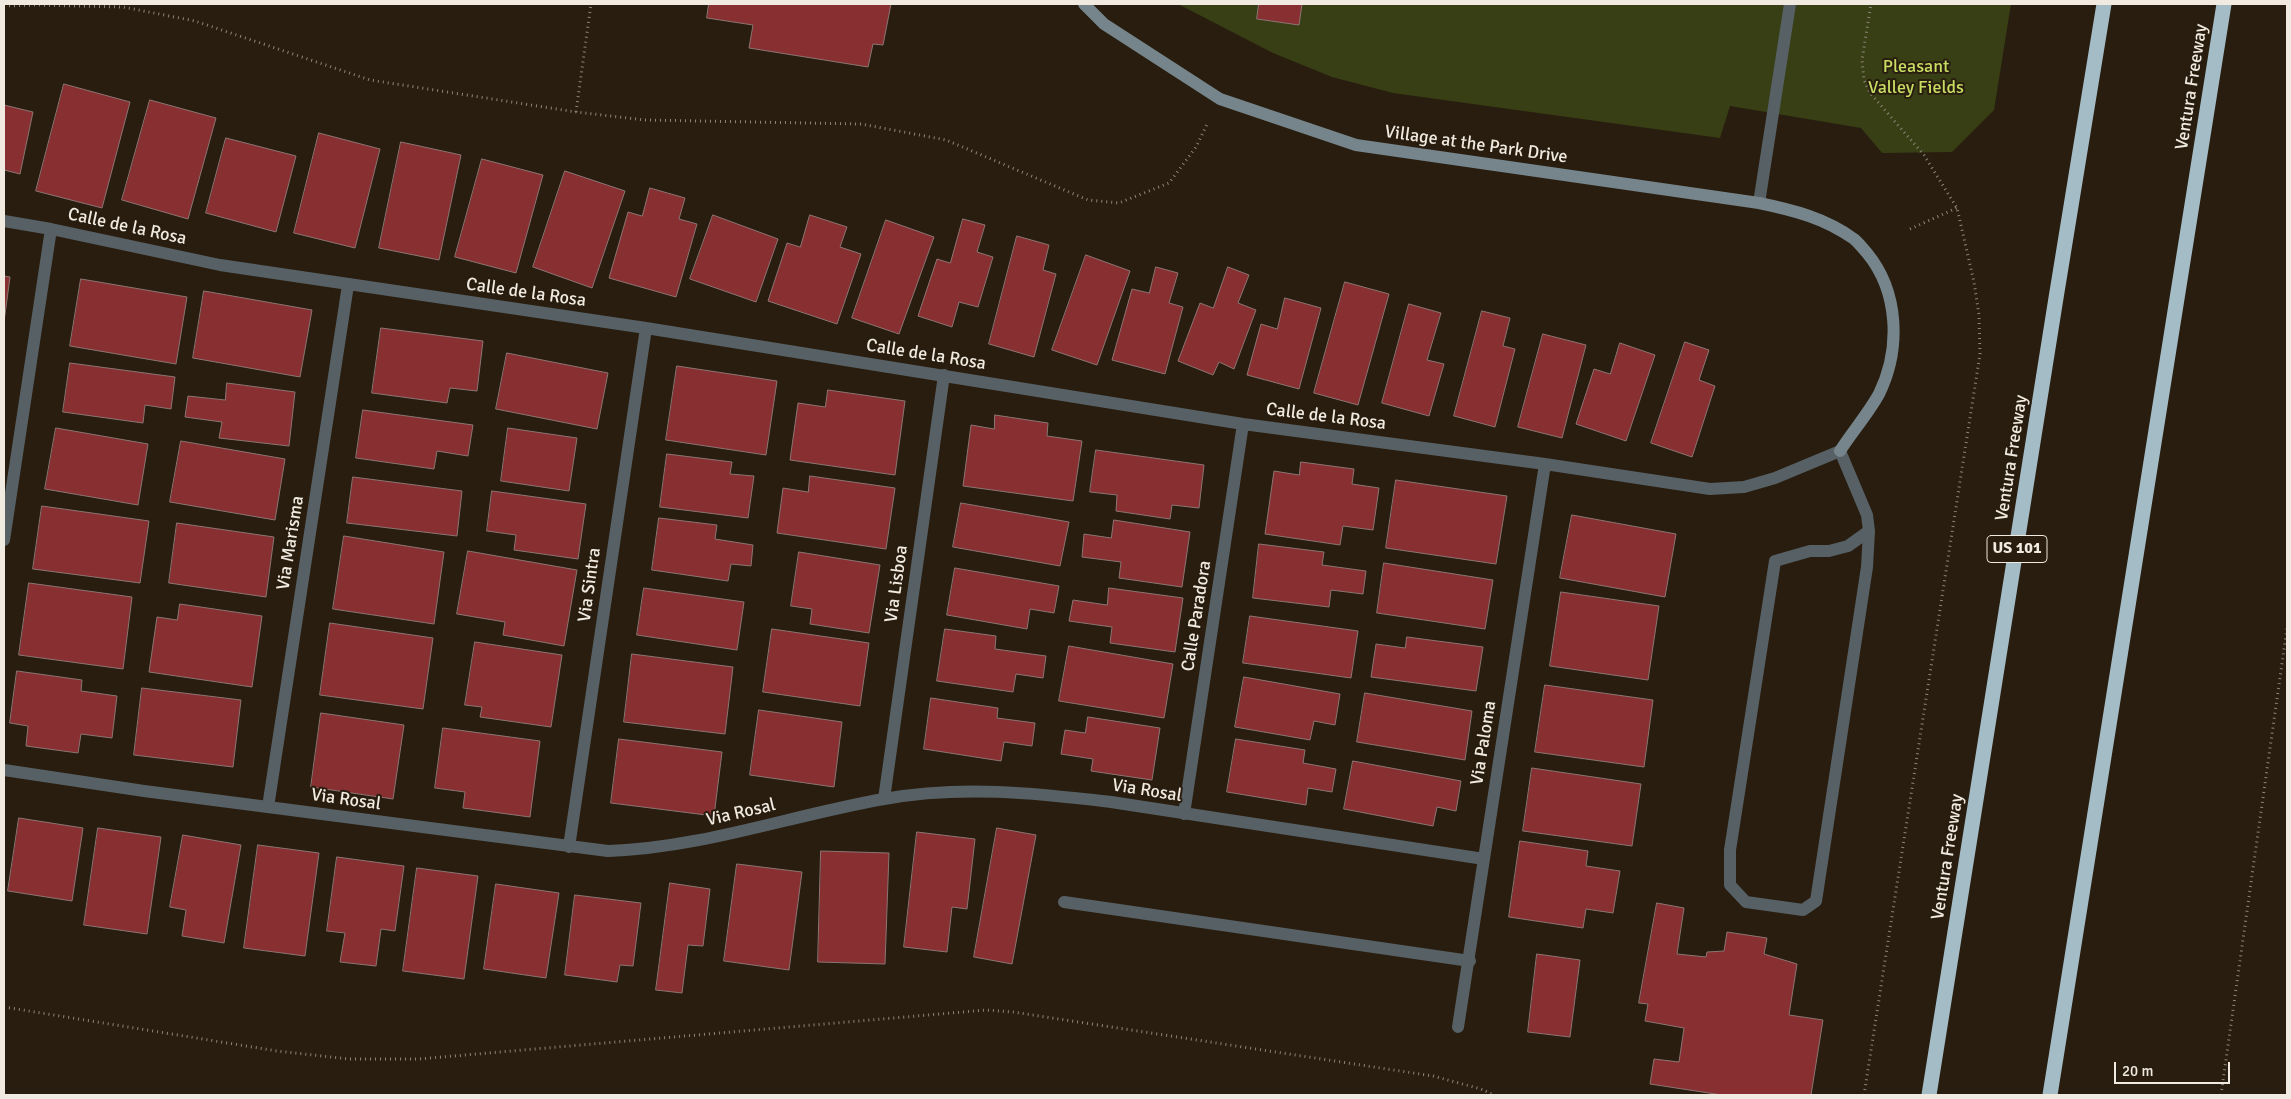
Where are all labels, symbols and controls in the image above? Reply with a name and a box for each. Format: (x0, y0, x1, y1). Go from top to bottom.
street label: Ventura Freeway (2171, 23, 2213, 151)
park label: Pleasant Valley Fields (1868, 56, 1964, 98)
street label: Village at the Park Drive (1383, 121, 1569, 169)
street label: Calle de la Rosa (66, 204, 188, 250)
street label: Calle de la Rosa (465, 274, 587, 312)
street label: Calle de la Rosa (865, 335, 987, 375)
street label: Ventura Freeway (1991, 394, 2033, 522)
street label: Calle de la Rosa (1265, 399, 1387, 435)
street label: Via Marisma (273, 494, 309, 592)
road number: US 101 (1987, 536, 2047, 562)
street label: Via Lisboa (881, 544, 913, 624)
street label: Via Sintra (574, 546, 606, 624)
street label: Calle Paradora (1178, 559, 1216, 673)
street label: Via Paloma (1467, 699, 1501, 787)
street label: Via Rosal (1110, 775, 1184, 807)
street label: Via Rosal (310, 784, 382, 816)
street label: Ventura Freeway (1927, 793, 1969, 921)
street label: Via Rosal (704, 795, 778, 831)
scale bar (2116, 1052, 2232, 1084)
text: 20 m (2122, 1062, 2153, 1080)

